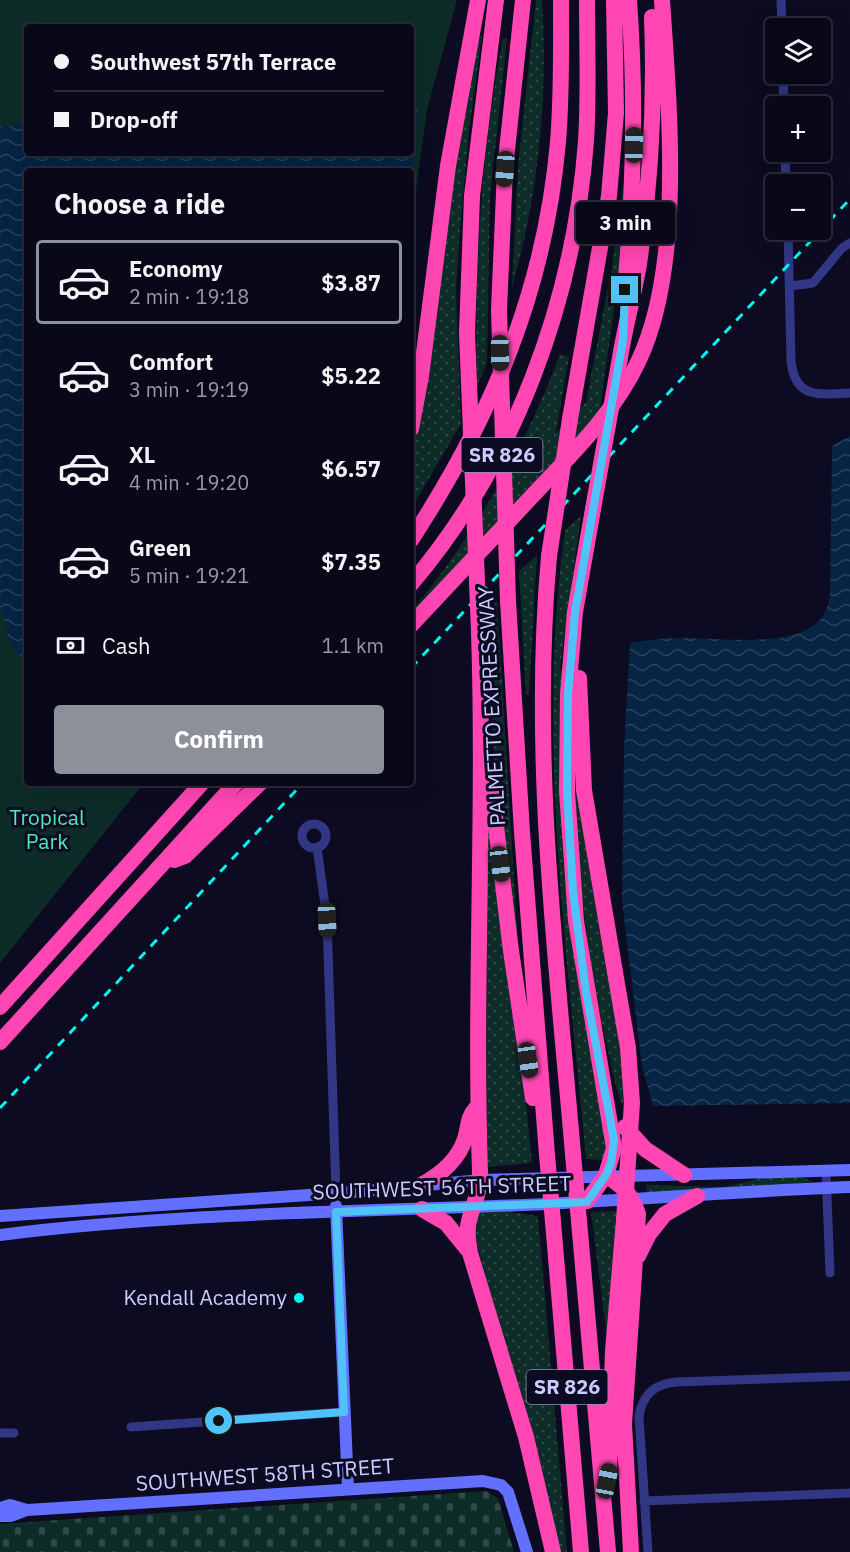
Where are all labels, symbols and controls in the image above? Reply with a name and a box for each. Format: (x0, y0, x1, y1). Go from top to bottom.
map controls (765, 18, 831, 240)
button: layers (765, 18, 831, 84)
text: Southwest 57th Terrace (90, 47, 336, 76)
button: + (765, 96, 831, 162)
text: Drop-off (90, 105, 177, 134)
car (625, 127, 643, 163)
car (495, 150, 515, 188)
button: − (765, 174, 831, 240)
text: Choose a ride (54, 186, 225, 221)
callout: 3 min (576, 203, 674, 245)
text: 3 min (599, 209, 652, 236)
text: Economy (129, 254, 223, 283)
icon: car (57, 255, 111, 309)
text: $3.87 (321, 268, 381, 297)
route end (611, 276, 638, 303)
text: 2 min · 19:18 (129, 283, 249, 310)
car (491, 335, 509, 371)
text: Comfort (129, 347, 213, 376)
icon: car (57, 348, 111, 402)
text: $5.22 (321, 361, 381, 390)
text: 3 min · 19:19 (129, 376, 249, 403)
road number: SR 826 (462, 438, 542, 472)
text: XL (129, 440, 155, 469)
icon: car (57, 441, 111, 495)
text: $6.57 (321, 454, 381, 483)
text: 4 min · 19:20 (129, 469, 249, 496)
text: Green (129, 533, 191, 562)
icon: car (57, 534, 111, 588)
text: $7.35 (321, 547, 381, 576)
text: 5 min · 19:21 (129, 562, 249, 589)
street label: PALMETTO EXPRESSWAY (471, 585, 511, 827)
icon: cash (54, 629, 87, 662)
text: Cash (102, 631, 151, 660)
text: 1.1 km (322, 632, 384, 659)
button: Confirm (54, 705, 384, 774)
park label: Tropical Park (9, 803, 85, 855)
car (489, 845, 511, 883)
car (317, 902, 337, 938)
car (517, 1041, 539, 1079)
street label: SOUTHWEST 56TH STREET (312, 1168, 572, 1206)
place label: Kendall Academy (123, 1283, 288, 1311)
marker: Kendall Academy (292, 1291, 306, 1305)
road number: SR 826 (526, 1370, 608, 1404)
route start (205, 1407, 232, 1434)
street label: SOUTHWEST 58TH STREET (135, 1451, 395, 1497)
car (595, 1462, 619, 1500)

